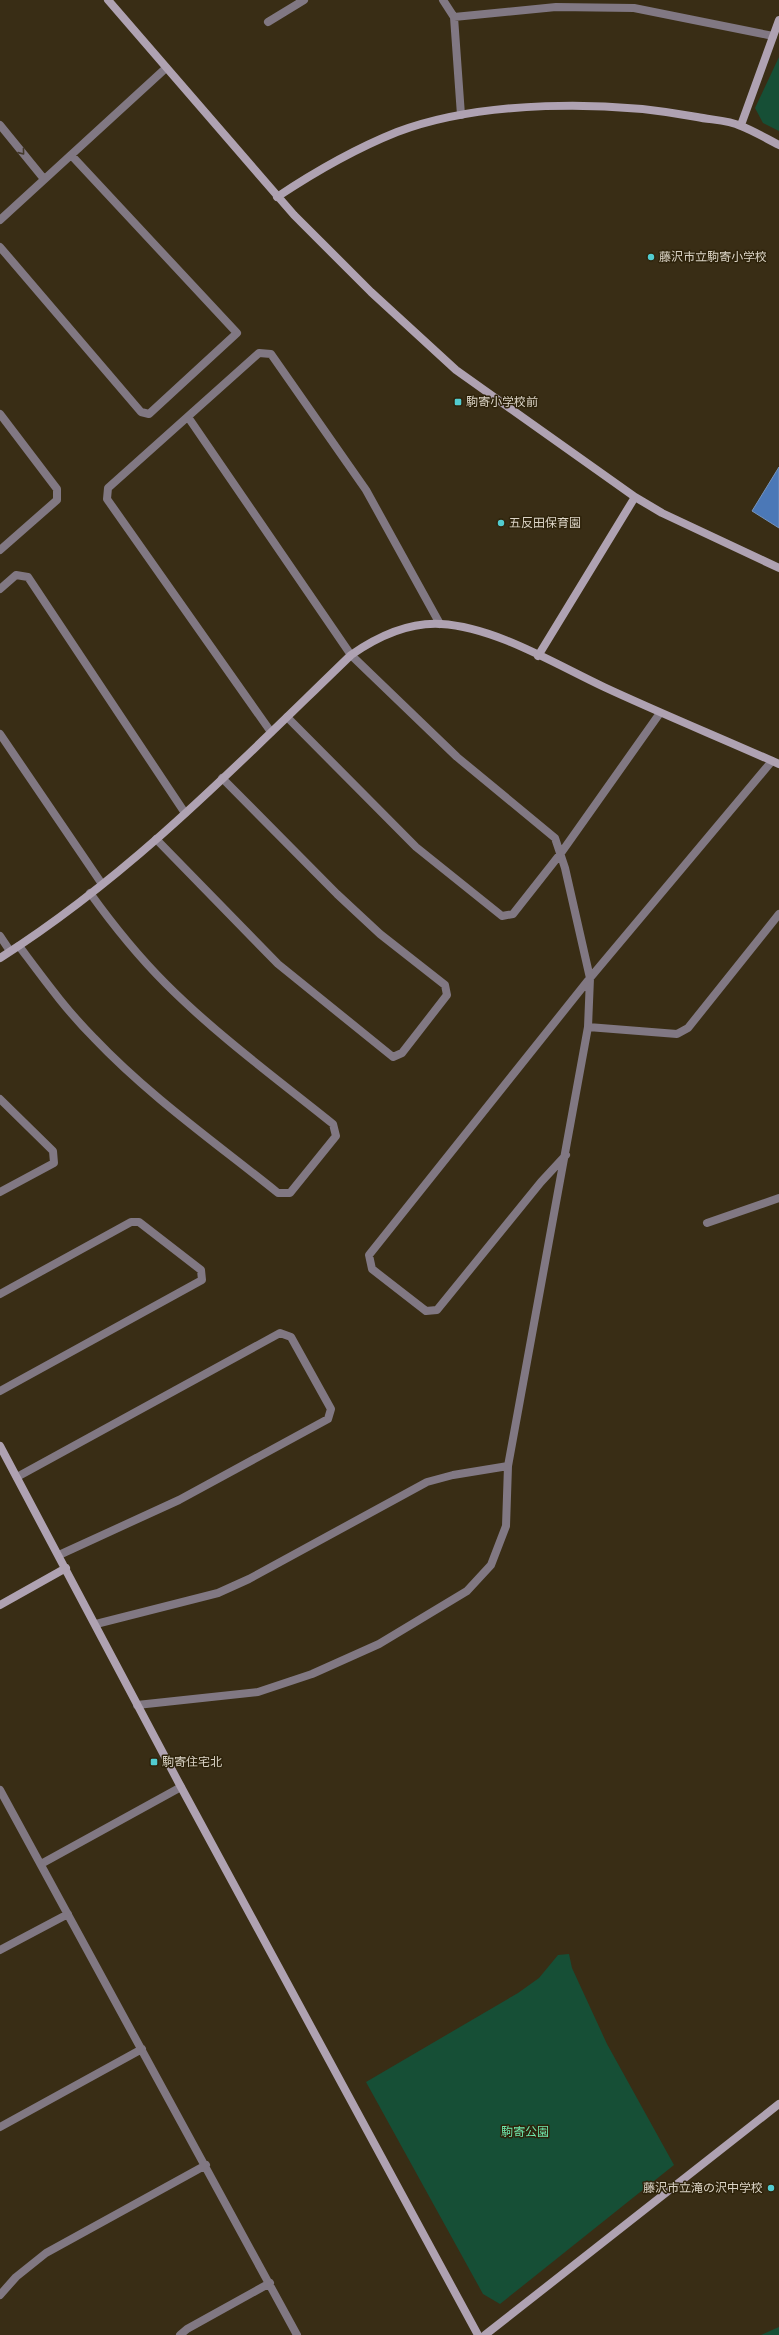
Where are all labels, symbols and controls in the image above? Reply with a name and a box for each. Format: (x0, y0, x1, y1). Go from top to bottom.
one-way arrow (17, 147, 24, 155)
place label: 藤沢市立駒寄小学校 (659, 249, 767, 266)
marker: 藤沢市立駒寄小学校 (646, 252, 656, 262)
place label: 駒寄小学校前 (466, 394, 538, 411)
marker: 駒寄小学校前 (453, 397, 463, 407)
place label: 五反田保育園 (509, 515, 581, 532)
marker: 五反田保育園 (496, 518, 506, 528)
place label: 駒寄住宅北 (162, 1754, 222, 1771)
marker: 駒寄住宅北 (149, 1757, 159, 1767)
park label: 駒寄公園 (501, 2124, 549, 2141)
place label: 藤沢市立滝の沢中学校 (643, 2180, 763, 2197)
marker: 藤沢市立滝の沢中学校 (766, 2183, 776, 2193)

